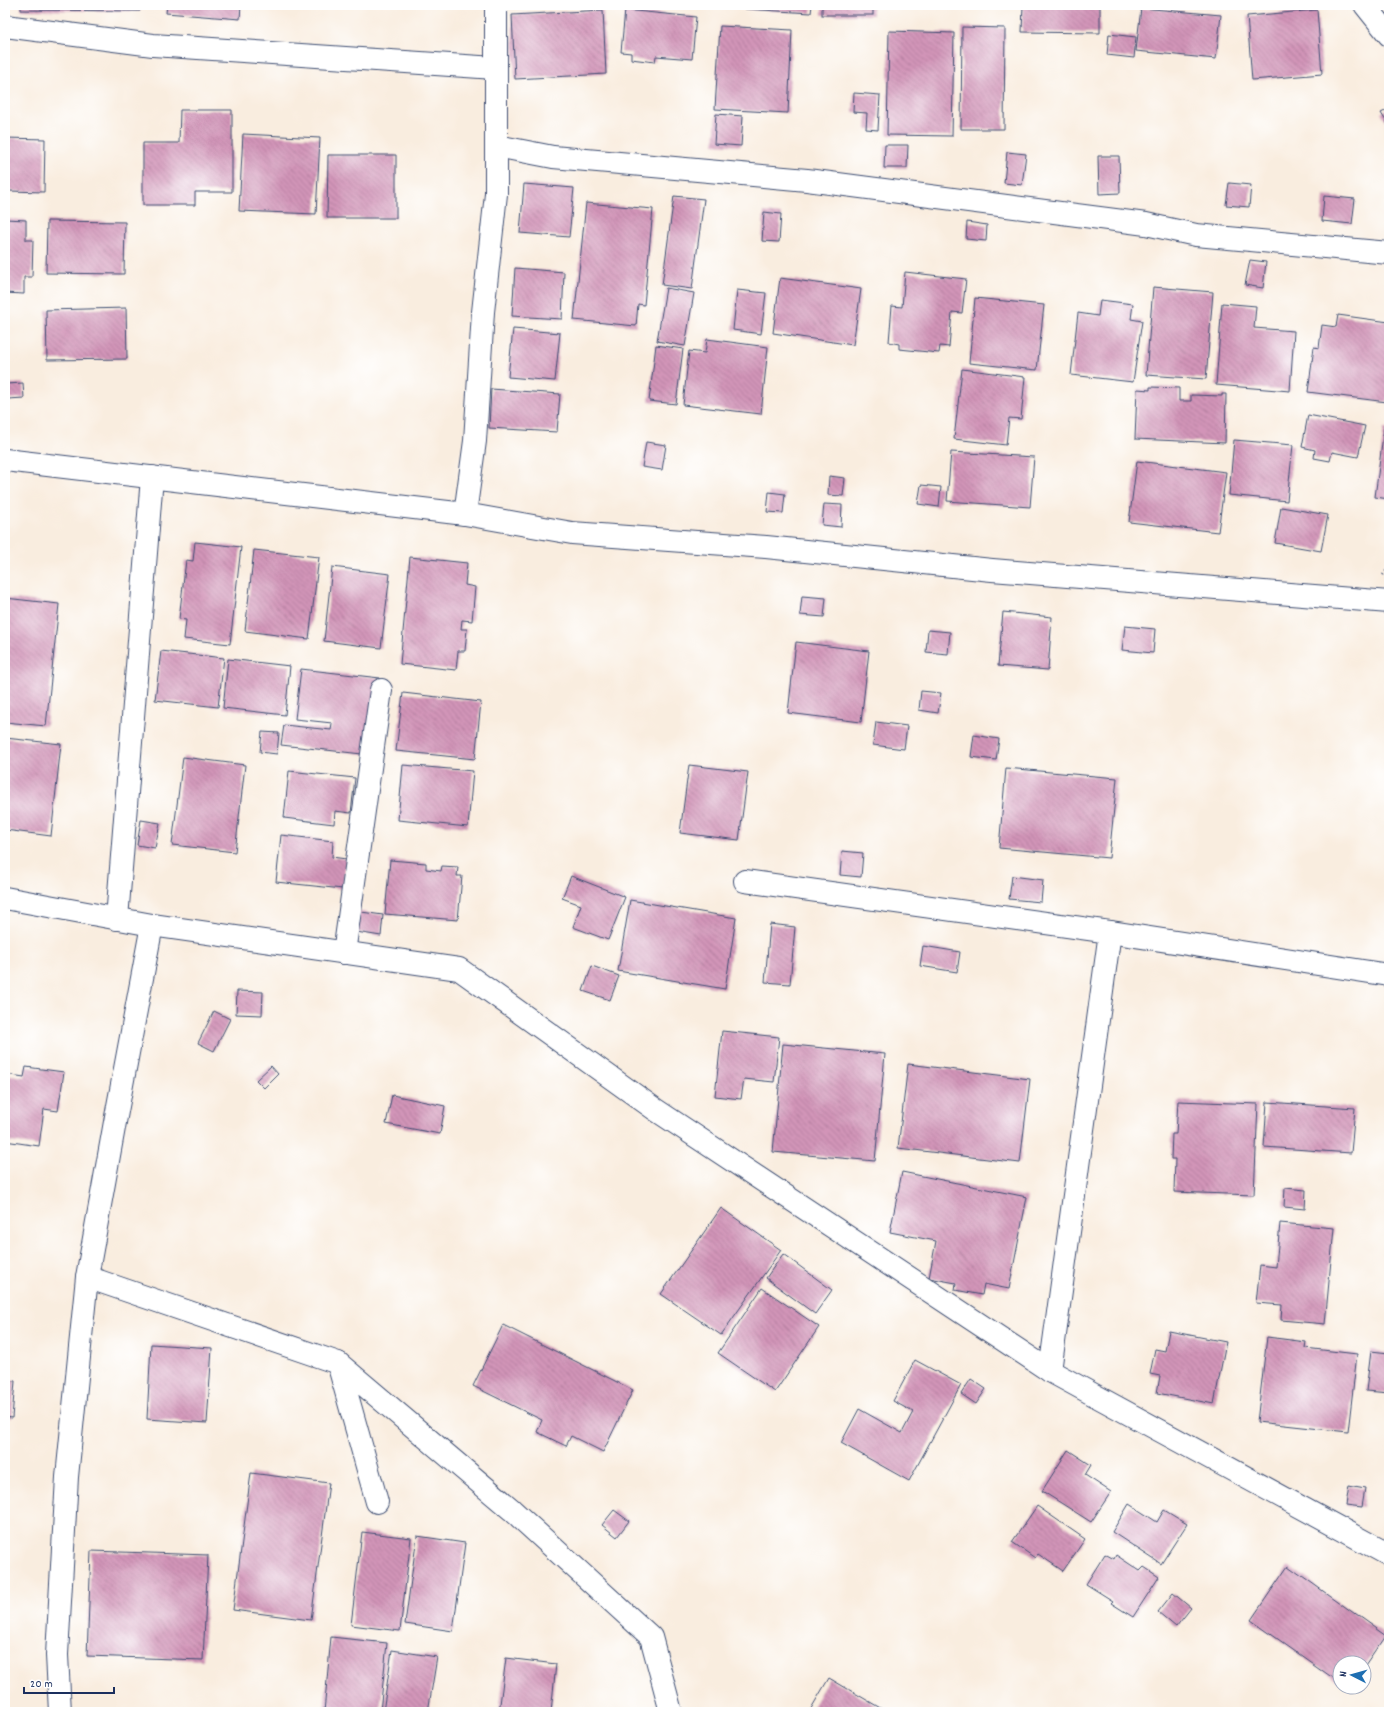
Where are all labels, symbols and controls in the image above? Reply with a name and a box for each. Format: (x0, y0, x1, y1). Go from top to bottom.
north arrow (1332, 1655, 1372, 1695)
scale bar (24, 1669, 114, 1695)
text: N (1336, 1670, 1352, 1678)
text: 20 m (30, 1676, 53, 1693)

